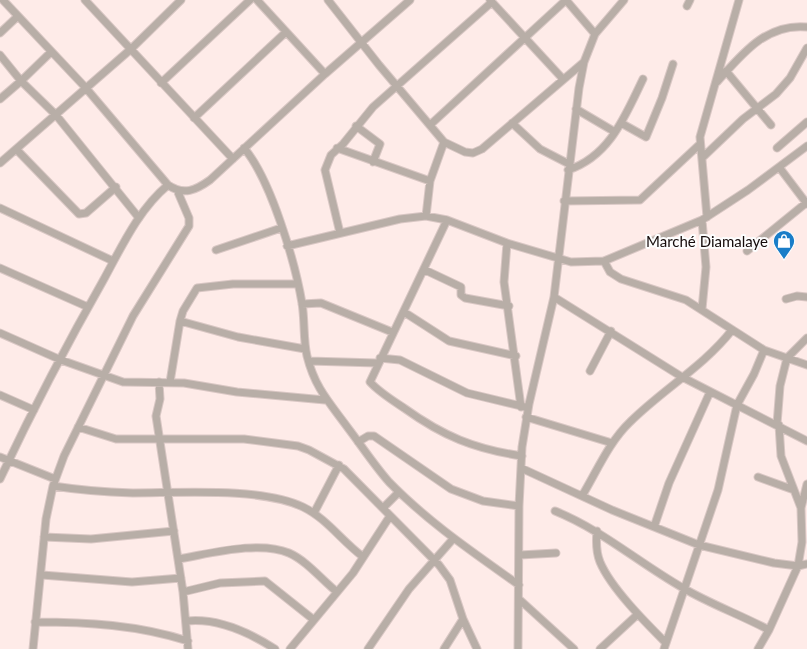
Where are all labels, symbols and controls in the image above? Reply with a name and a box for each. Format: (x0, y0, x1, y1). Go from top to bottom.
shop icon: Marché Diamalaye (772, 229, 796, 260)
place label: Marché Diamalaye (646, 232, 768, 250)

